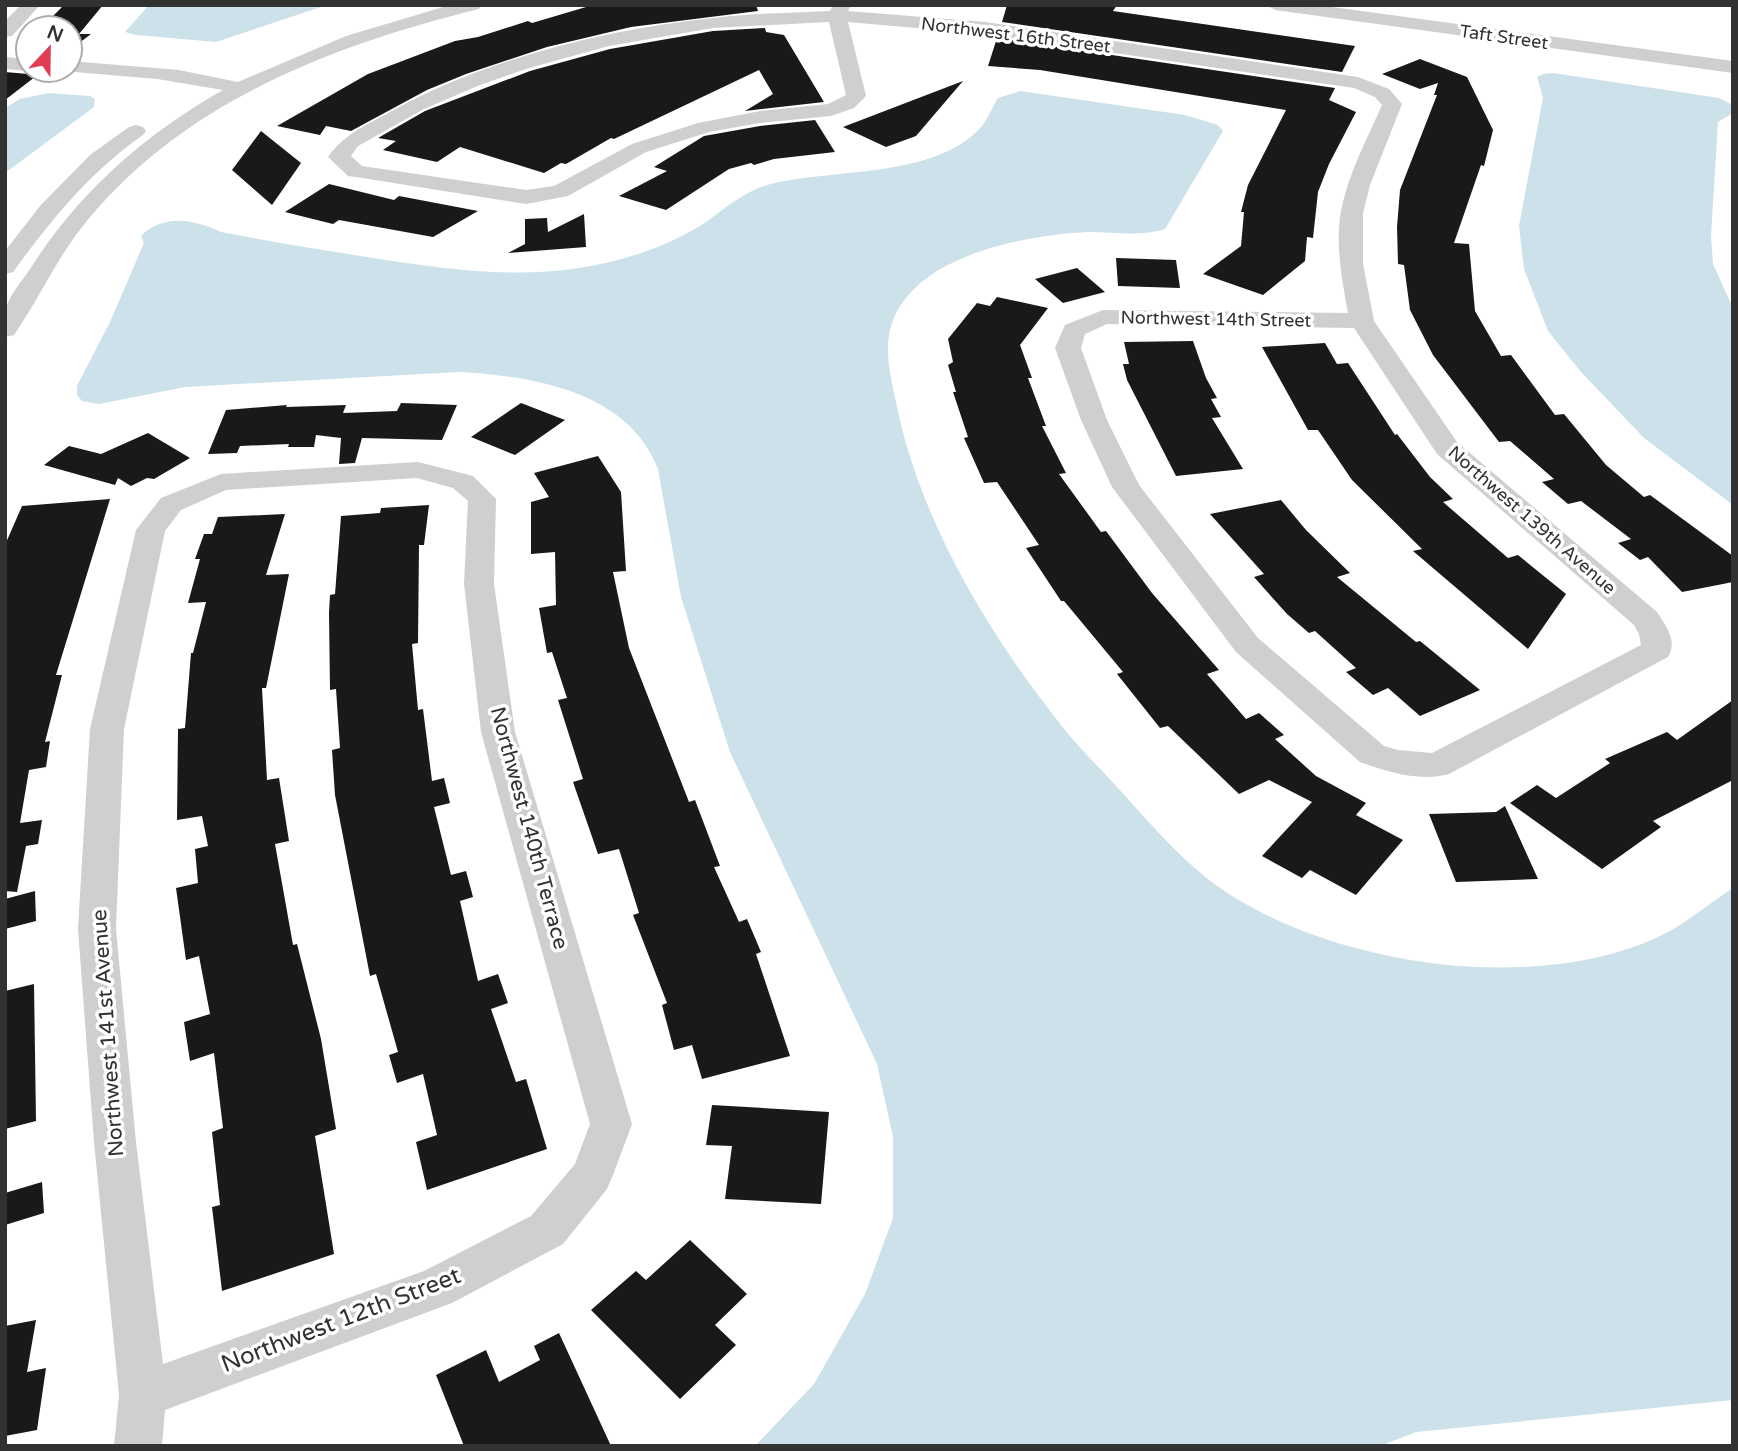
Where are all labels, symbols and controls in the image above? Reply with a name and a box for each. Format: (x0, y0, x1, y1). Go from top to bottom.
street label: Northwest 16th Street (920, 12, 1112, 58)
north arrow (14, 14, 84, 84)
street label: Taft Street (1458, 20, 1550, 54)
text: N (44, 21, 66, 47)
street label: Northwest 14th Street (1120, 306, 1312, 332)
street label: Northwest 139th Avenue (1444, 441, 1620, 599)
street label: Northwest 140th Terrace (485, 704, 573, 952)
street label: Northwest 141st Avenue (87, 908, 129, 1158)
street label: Northwest 12th Street (217, 1261, 465, 1379)

